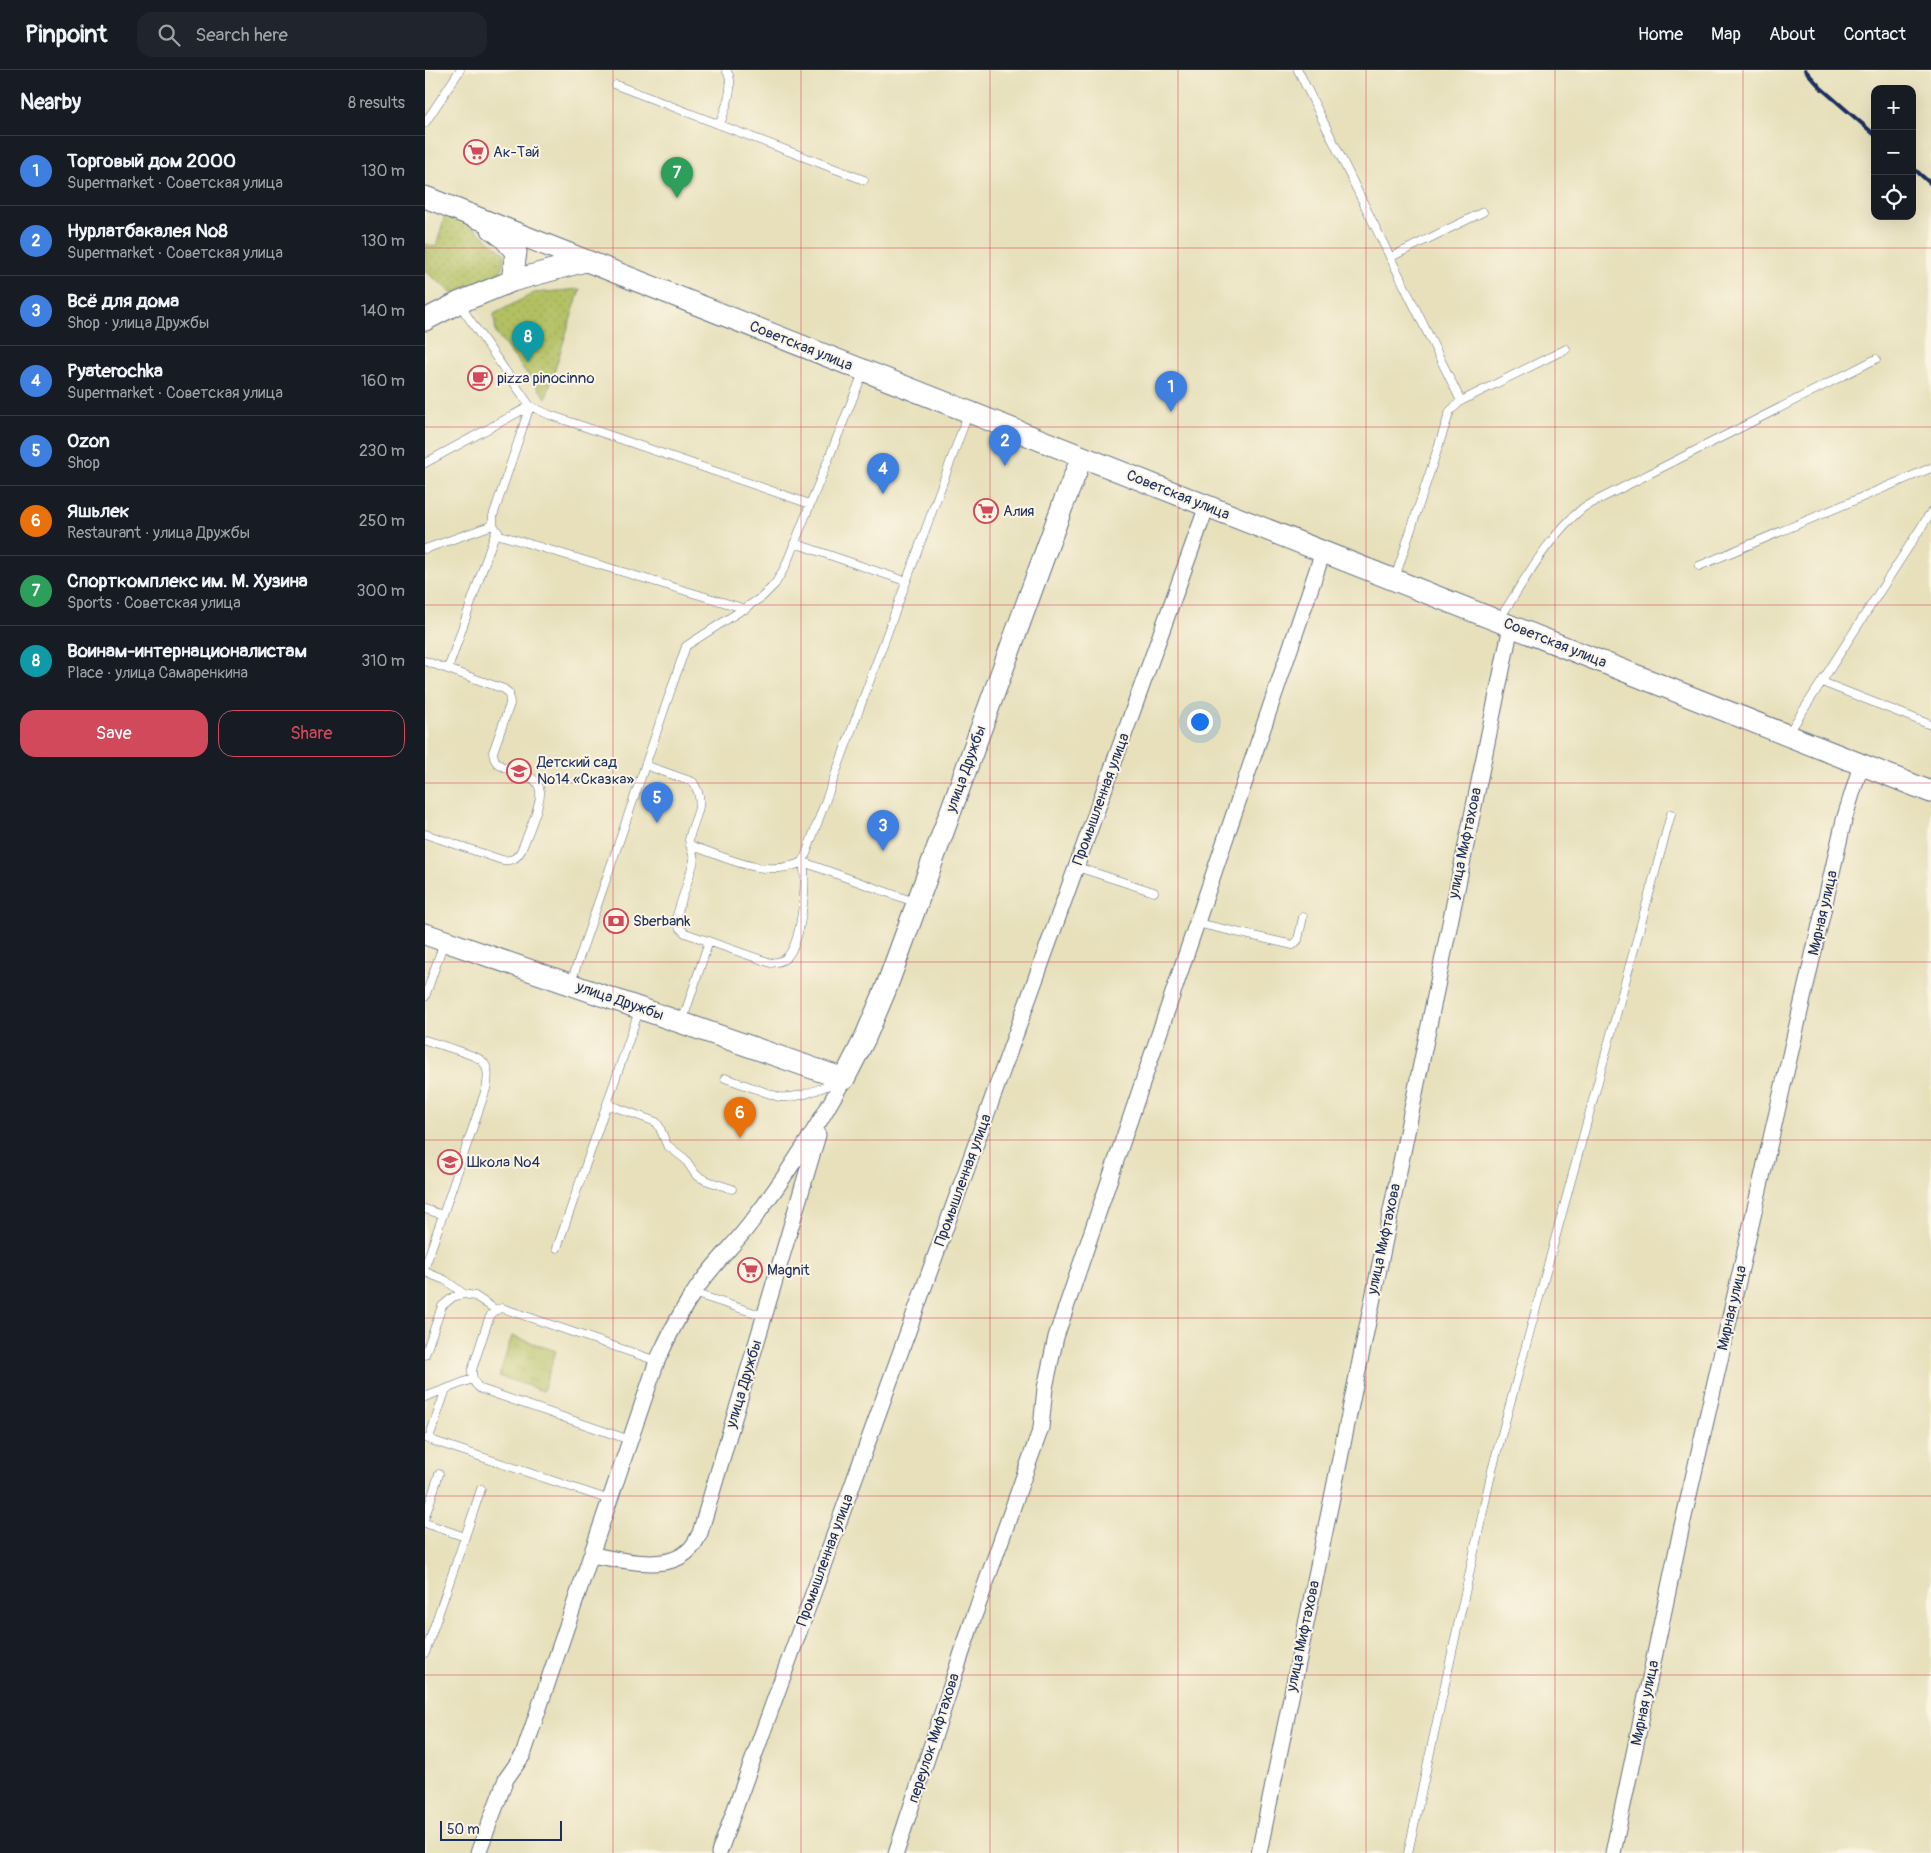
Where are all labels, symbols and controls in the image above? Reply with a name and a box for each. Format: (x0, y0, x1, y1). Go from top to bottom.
search box (137, 12, 487, 57)
text: Pinpoint (25, 20, 107, 49)
icon: search (155, 21, 183, 49)
text: Search here (195, 23, 288, 47)
text: Home (1638, 23, 1683, 46)
text: Map (1711, 23, 1741, 46)
text: About (1769, 23, 1815, 46)
text: Contact (1843, 23, 1906, 46)
map controls (1871, 85, 1916, 220)
button: + (1871, 85, 1916, 130)
text: Nearby (20, 89, 81, 116)
text: 8 results (348, 93, 405, 113)
button: − (1871, 130, 1916, 175)
supermarket icon: Ак-Тай (463, 139, 489, 165)
place label: Ак-Тай (493, 143, 539, 162)
text: Торговый дом 2000 (67, 149, 236, 173)
pin: 7 (661, 157, 693, 198)
text: 1 (33, 161, 39, 181)
text: 130 m (361, 161, 405, 181)
text: Supermarket · Советская улица (67, 173, 283, 193)
button: locate (1871, 175, 1916, 220)
text: Нурлатбакалея №8 (67, 219, 228, 243)
text: 2 (32, 231, 40, 251)
text: 130 m (361, 231, 405, 251)
text: Supermarket · Советская улица (67, 243, 283, 263)
text: Всё для дома (67, 289, 179, 313)
text: 3 (32, 301, 40, 321)
text: 140 m (361, 301, 405, 321)
text: Shop · улица Дружбы (67, 313, 209, 333)
street label: Советская улица (747, 317, 855, 375)
pin: 8 (512, 321, 544, 362)
text: Pyaterochka (67, 359, 163, 383)
cafe icon: pizza pinocinno (467, 365, 493, 391)
place label: pizza pinocinno (497, 369, 595, 388)
text: 4 (31, 371, 41, 391)
text: 160 m (361, 371, 405, 391)
pin: 1 (1155, 371, 1187, 412)
text: Supermarket · Советская улица (67, 383, 283, 403)
pin: 2 (989, 425, 1021, 466)
text: Ozon (67, 429, 110, 453)
text: 5 (32, 441, 40, 461)
text: 230 m (359, 441, 405, 461)
text: Shop (67, 453, 100, 473)
pin: 4 (867, 453, 899, 494)
street label: Советская улица (1124, 466, 1232, 524)
supermarket icon: Алия (973, 498, 999, 524)
text: Яшьлек (67, 499, 129, 523)
place label: Алия (1003, 502, 1034, 521)
text: 6 (31, 511, 41, 531)
text: 250 m (359, 511, 405, 531)
text: Restaurant · улица Дружбы (67, 523, 250, 543)
text: Спорткомплекс им. М. Хузина (67, 569, 308, 593)
text: 7 (32, 581, 40, 601)
text: 300 m (357, 581, 405, 601)
text: Sports · Советская улица (67, 593, 241, 613)
street label: Советская улица (1501, 614, 1609, 672)
text: Воинам-интернационалистам (67, 639, 307, 663)
text: 8 (32, 651, 40, 671)
text: 310 m (361, 651, 405, 671)
text: Place · улица Самаренкина (67, 663, 248, 683)
your location (1187, 709, 1213, 735)
button: Save (20, 710, 208, 757)
button: Share (218, 710, 405, 757)
street label: улица Дружбы (941, 723, 990, 816)
street label: Промышленная улица (1068, 730, 1134, 868)
place label: Детский сад №14 «Сказка» (536, 753, 634, 789)
school or university icon: Детский сад №14 «Сказка» (506, 758, 532, 784)
pin: 5 (641, 782, 673, 823)
street label: улица Мифтахова (1444, 786, 1486, 901)
pin: 3 (867, 810, 899, 851)
street label: Мирная улица (1804, 869, 1842, 957)
bank icon: Sberbank (603, 908, 629, 934)
place label: Sberbank (633, 912, 691, 931)
street label: улица Дружбы (573, 977, 666, 1025)
pin: 6 (724, 1097, 756, 1138)
street label: Промышленная улица (930, 1111, 996, 1249)
school or university icon: Школа №4 (437, 1149, 463, 1175)
place label: Школа №4 (467, 1153, 540, 1172)
street label: улица Мифтахова (1363, 1182, 1405, 1297)
supermarket icon: Magnit (737, 1257, 763, 1283)
place label: Magnit (767, 1261, 810, 1280)
street label: Мирная улица (1713, 1264, 1751, 1352)
street label: улица Дружбы (721, 1338, 766, 1431)
street label: Промышленная улица (792, 1491, 858, 1629)
street label: улица Мифтахова (1282, 1579, 1324, 1694)
street label: Мирная улица (1627, 1659, 1663, 1747)
street label: переулок Мифтахова (904, 1671, 964, 1805)
scale bar (440, 1818, 563, 1841)
text: 50 m (447, 1821, 480, 1838)

